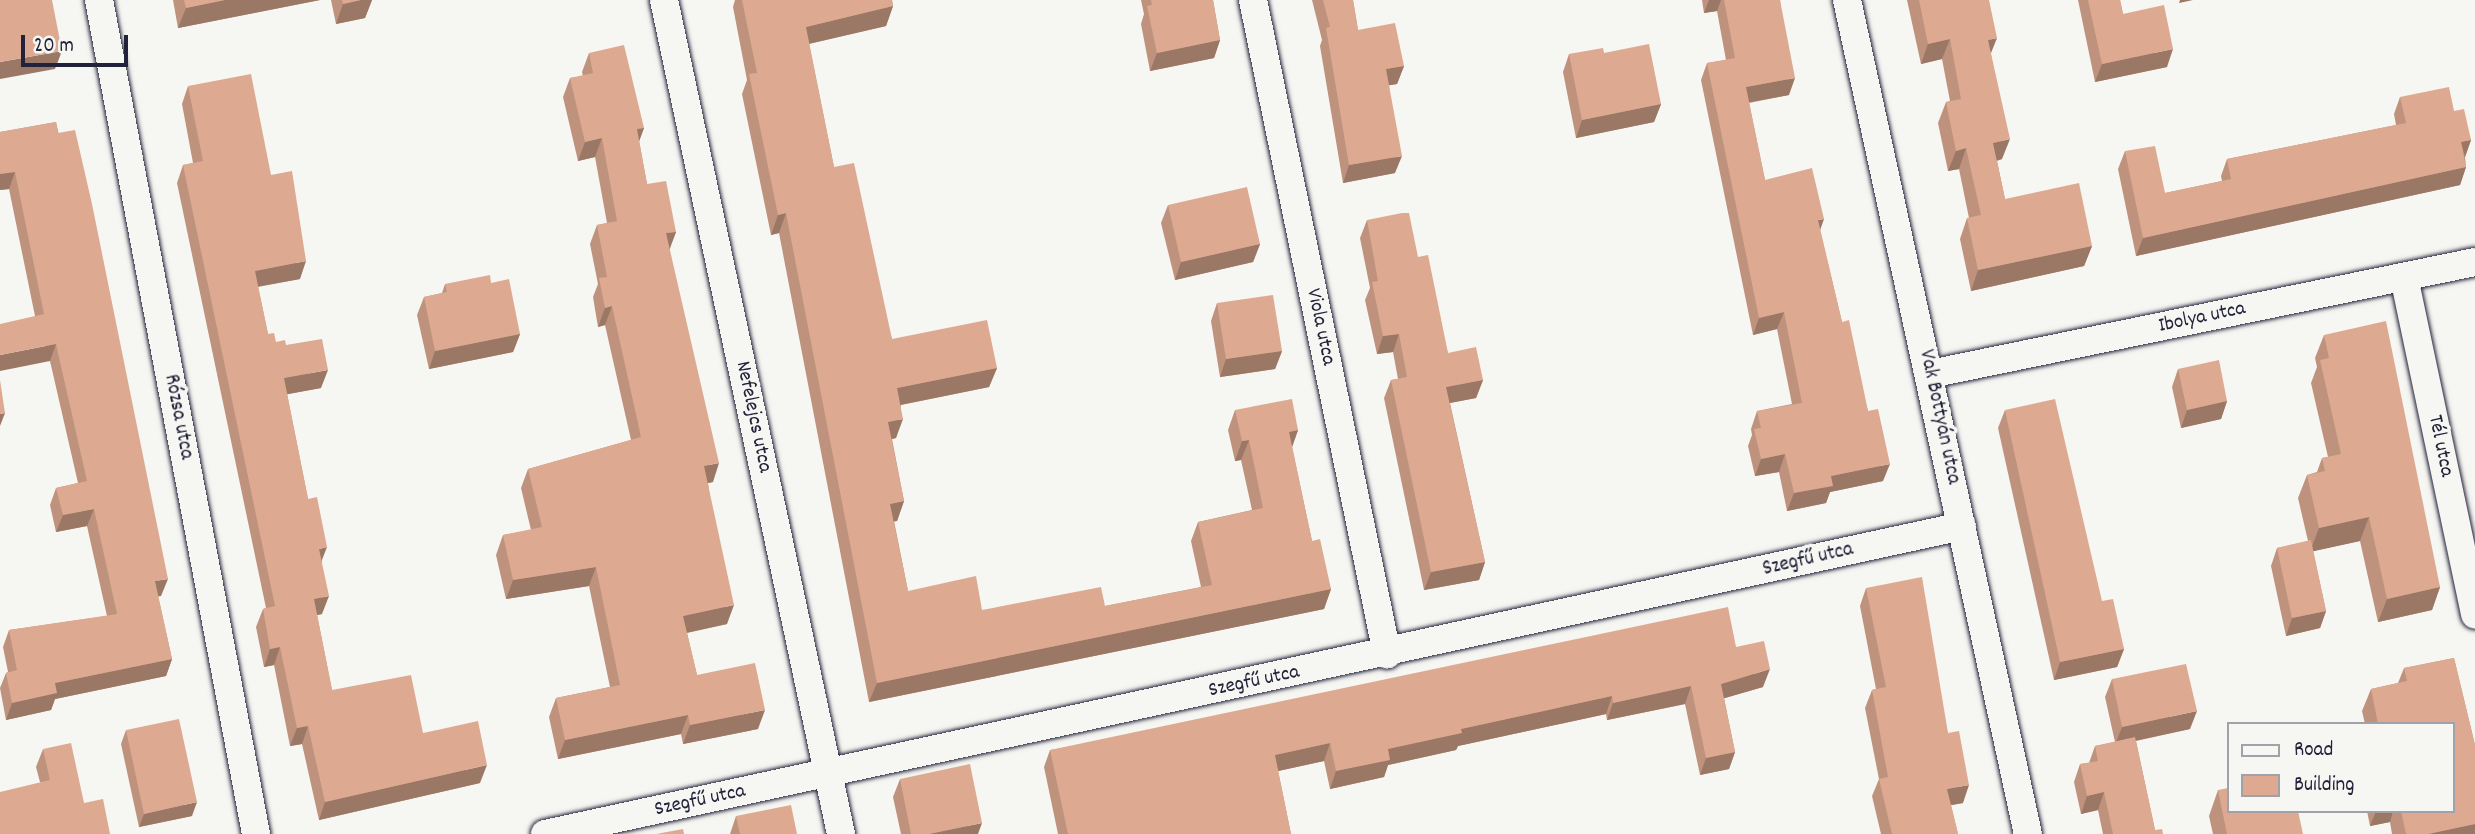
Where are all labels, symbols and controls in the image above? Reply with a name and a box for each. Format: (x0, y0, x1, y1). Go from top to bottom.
scale bar (24, 21, 131, 65)
text: 20 m (34, 32, 74, 62)
street label: Viola utca (1300, 286, 1340, 368)
street label: Ibolya utca (2156, 297, 2248, 339)
street label: Vak Bottyán utca (1912, 347, 1966, 487)
street label: Nefelejcs utca (729, 359, 777, 475)
street label: Rózsa utca (157, 372, 199, 462)
street label: Tél utca (2421, 413, 2459, 479)
street label: Szegfű utca (1760, 537, 1856, 583)
street label: Szegfű utca (1206, 660, 1302, 704)
legend (2226, 722, 2454, 813)
text: Road (2294, 736, 2333, 766)
text: Building (2294, 771, 2354, 801)
street label: Szegfű utca (652, 779, 748, 823)

